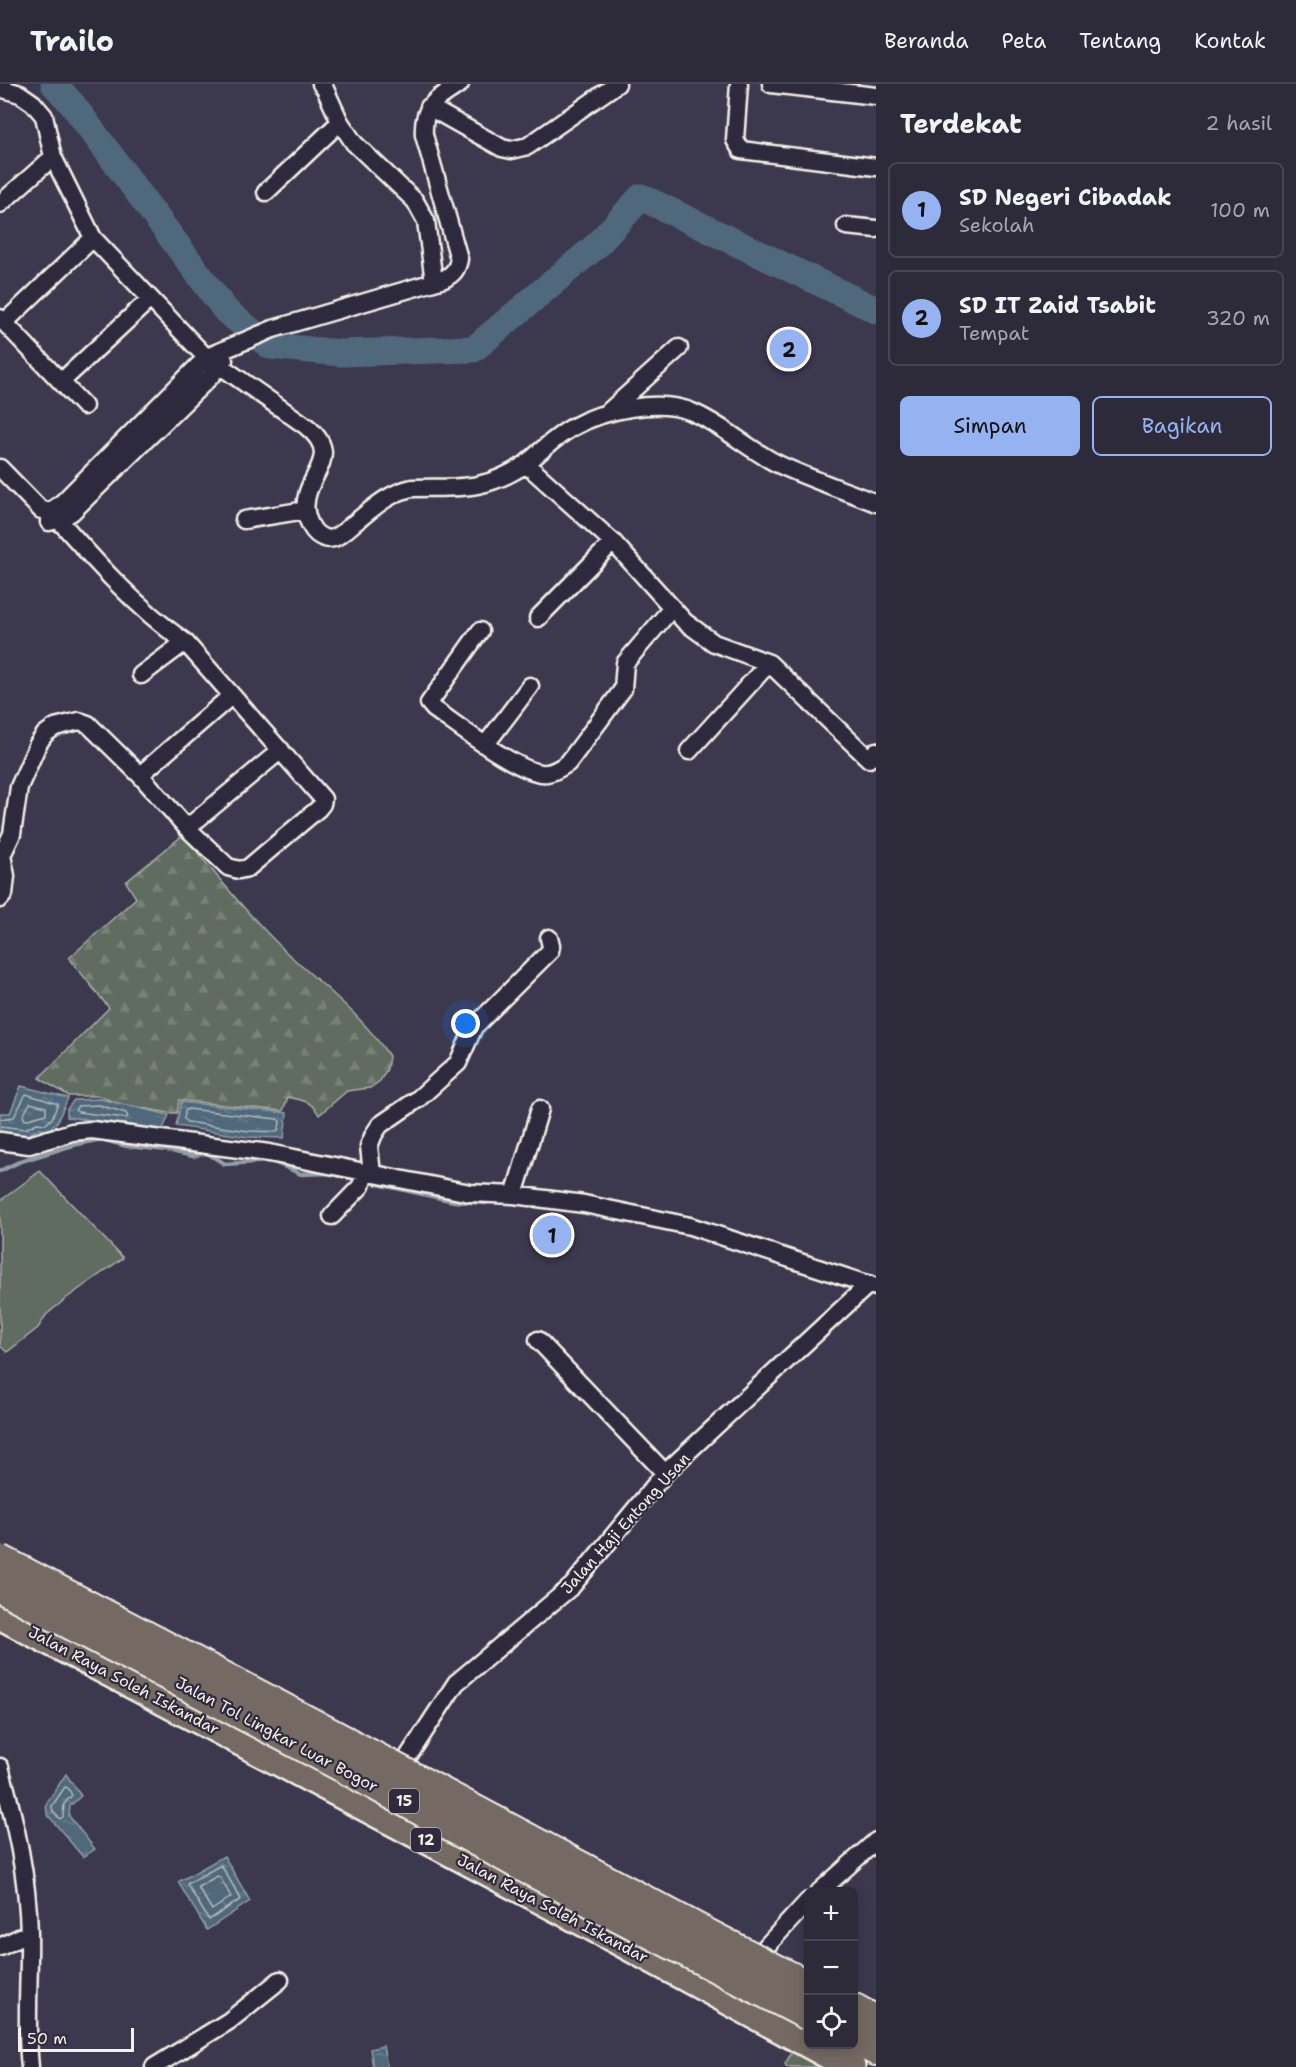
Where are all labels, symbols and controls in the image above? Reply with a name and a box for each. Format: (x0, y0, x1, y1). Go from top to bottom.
text: Trailo (30, 22, 114, 60)
text: Beranda (884, 27, 969, 55)
text: Peta (1002, 27, 1046, 55)
text: Tentang (1079, 27, 1161, 55)
text: Kontak (1194, 27, 1266, 55)
text: Terdekat (900, 106, 1022, 141)
text: 2 hasil (1206, 110, 1272, 136)
text: SD Negeri Cibadak (959, 183, 1172, 212)
text: 1 (917, 197, 926, 223)
text: 100 m (1210, 197, 1270, 223)
text: Sekolah (959, 212, 1034, 238)
text: SD IT Zaid Tsabit (959, 291, 1156, 320)
text: 2 (915, 305, 929, 331)
text: 320 m (1206, 305, 1270, 331)
text: Tempat (959, 320, 1029, 346)
pin: 2 (770, 326, 808, 372)
button: Simpan (900, 396, 1080, 456)
button: Bagikan (1092, 396, 1272, 456)
your location (451, 1009, 480, 1038)
pin: 1 (532, 1212, 572, 1258)
street label: Jalan Haji Entong Usan (556, 1448, 695, 1598)
street label: Jalan Raya Soleh Iskandar (25, 1621, 223, 1740)
street label: Jalan Tol Lingkar Luar Bogor (172, 1672, 382, 1797)
road number: 15 (389, 1789, 419, 1813)
road number: 12 (411, 1828, 441, 1852)
street label: Jalan Raya Soleh Iskandar (454, 1849, 652, 1968)
map controls (804, 1887, 858, 2049)
button: + (804, 1887, 858, 1941)
button: − (804, 1941, 858, 1995)
button: locate (804, 1995, 858, 2049)
scale bar (18, 2025, 134, 2052)
text: 50 m (27, 2028, 67, 2049)

